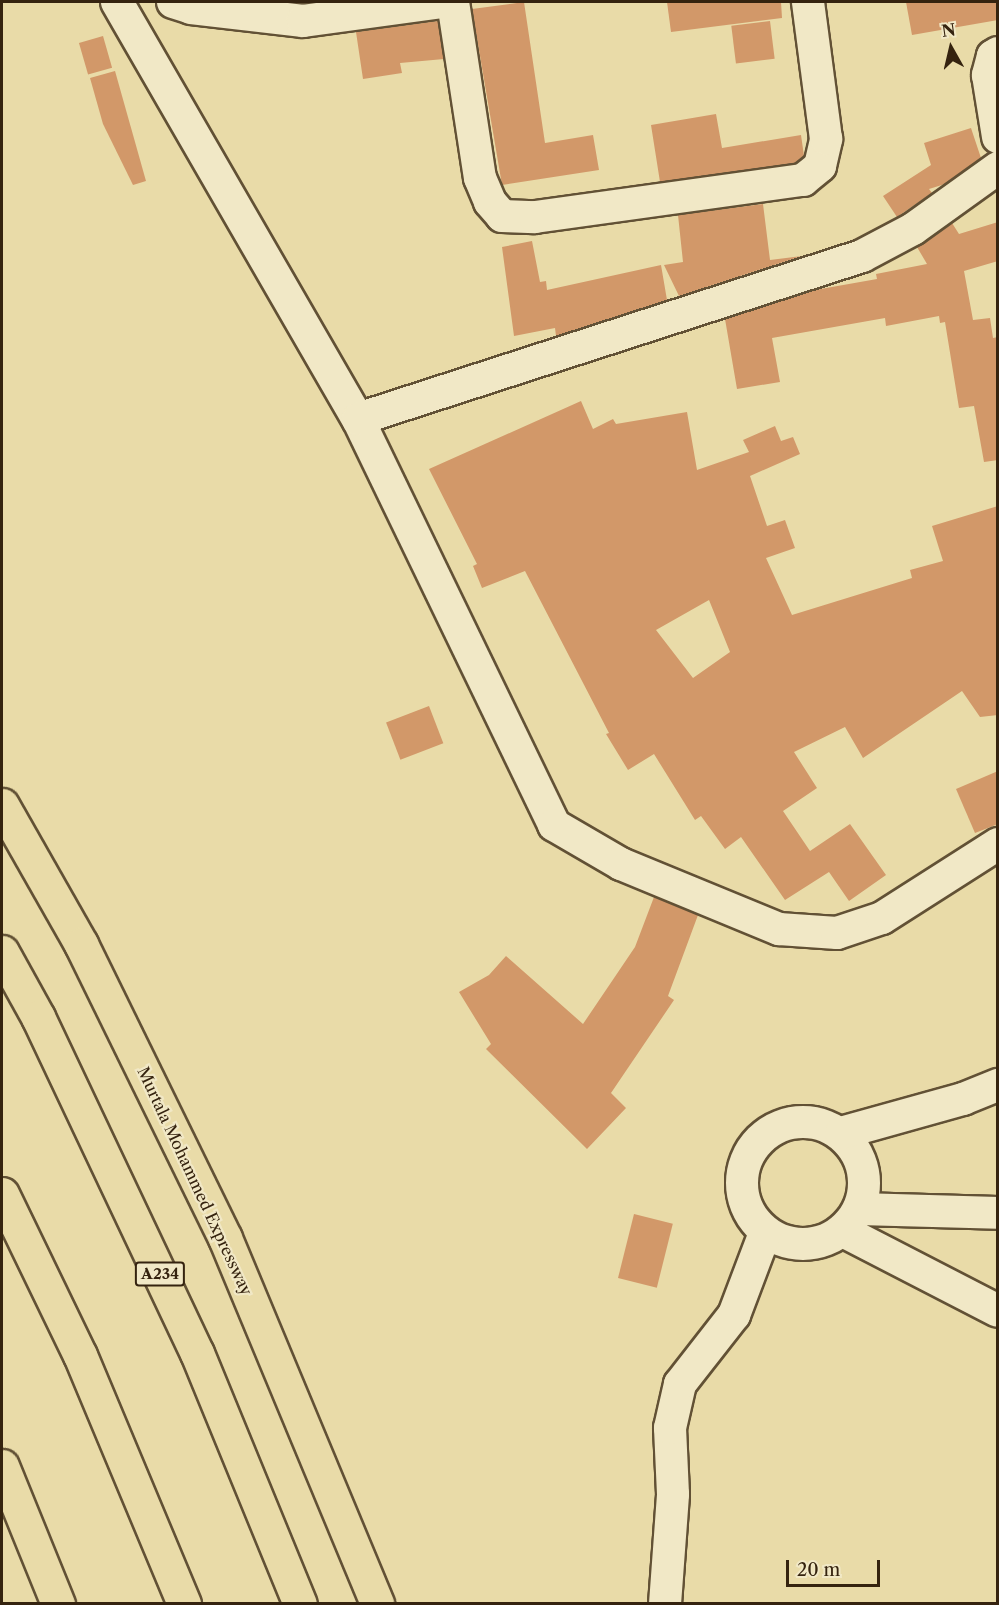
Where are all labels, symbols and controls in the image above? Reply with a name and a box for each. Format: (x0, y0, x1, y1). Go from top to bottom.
north arrow (921, 18, 981, 78)
text: N (940, 19, 957, 41)
street label: Murtala Mohammed Expressway (133, 1064, 257, 1298)
road number: A234 (134, 1262, 186, 1286)
scale bar (789, 1548, 884, 1586)
text: 20 m (797, 1559, 840, 1581)

